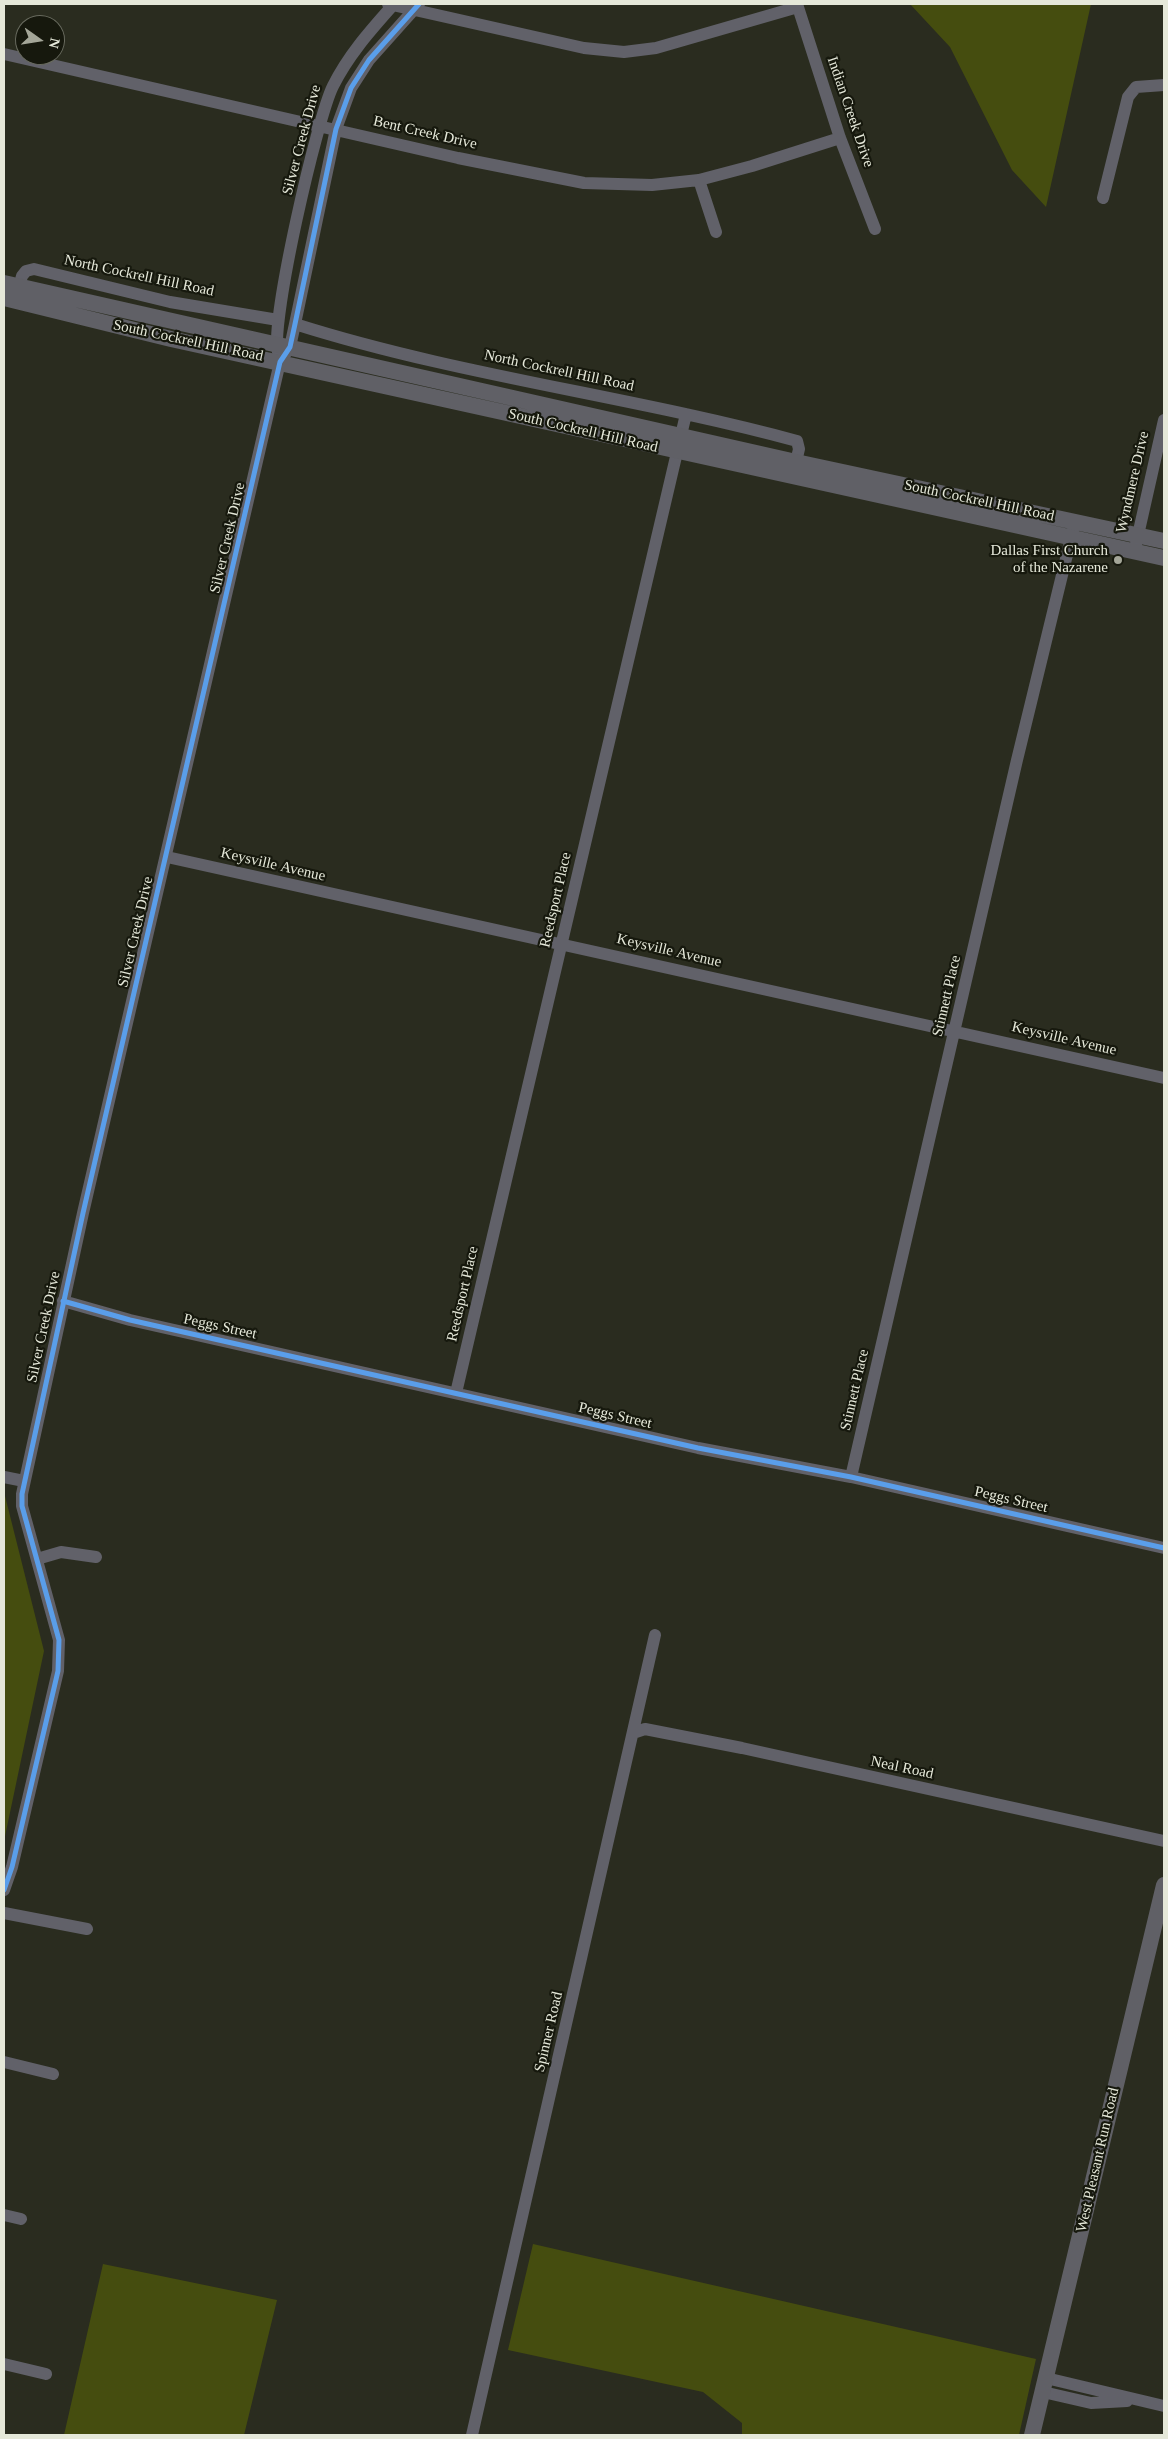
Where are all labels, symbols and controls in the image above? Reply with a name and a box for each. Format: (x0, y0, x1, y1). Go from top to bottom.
north arrow (15, 15, 65, 65)
text: N (46, 37, 63, 50)
street label: Indian Creek Drive (823, 54, 877, 170)
street label: Silver Creek Drive (279, 83, 325, 197)
street label: Bent Creek Drive (371, 112, 479, 154)
street label: North Cockrell Hill Road (62, 251, 216, 301)
street label: South Cockrell Hill Road (111, 316, 265, 366)
street label: North Cockrell Hill Road (482, 346, 636, 396)
street label: South Cockrell Hill Road (506, 405, 660, 457)
street label: Wyndmere Drive (1113, 429, 1153, 535)
street label: South Cockrell Hill Road (902, 476, 1056, 526)
street label: Silver Creek Drive (206, 481, 250, 595)
place label: Dallas First Church of the Nazarene (991, 542, 1108, 577)
marker: Dallas First Church of the Nazarene (1112, 554, 1124, 566)
street label: Keysville Avenue (219, 844, 327, 886)
street label: Reedsport Place (536, 851, 576, 949)
street label: Silver Creek Drive (114, 875, 158, 989)
street label: Keysville Avenue (615, 930, 723, 972)
street label: Stinnett Place (929, 954, 965, 1038)
street label: Keysville Avenue (1010, 1018, 1118, 1060)
street label: Reedsport Place (443, 1245, 483, 1343)
street label: Silver Creek Drive (23, 1270, 65, 1384)
street label: Peggs Street (182, 1310, 258, 1344)
street label: Stinnett Place (837, 1348, 873, 1432)
street label: Peggs Street (577, 1399, 653, 1433)
street label: Peggs Street (973, 1483, 1049, 1517)
street label: Neal Road (869, 1753, 935, 1783)
street label: Spinner Road (531, 1990, 567, 2074)
street label: West Pleasant Run Road (1073, 2086, 1123, 2234)

